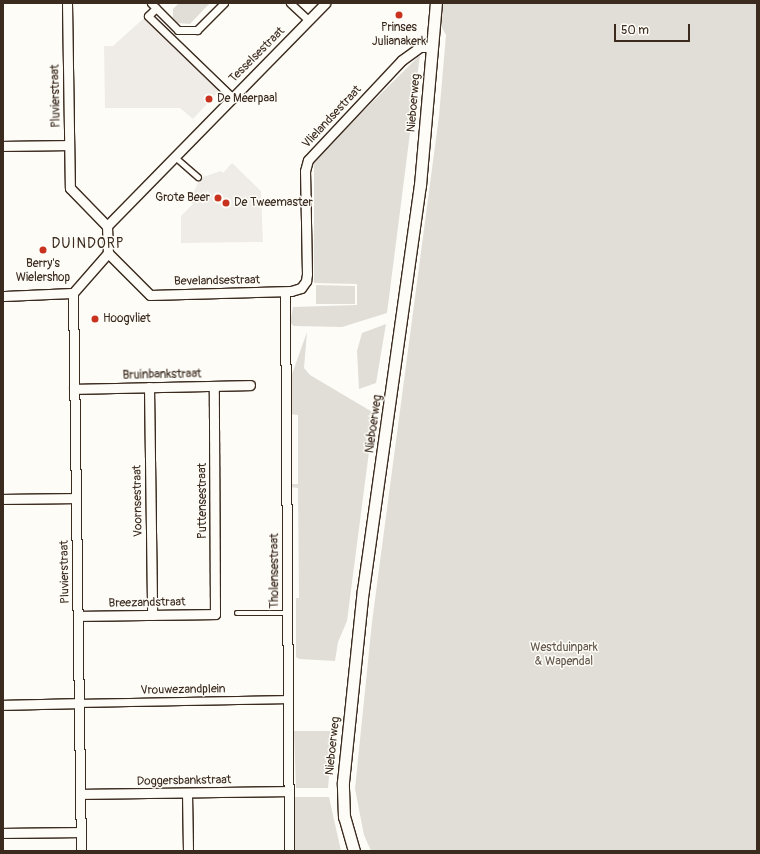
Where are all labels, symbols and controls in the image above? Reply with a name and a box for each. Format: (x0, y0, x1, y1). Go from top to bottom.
marker: Prinses Julianakerk (394, 10, 404, 20)
scale bar (616, 16, 692, 42)
place label: Prinses Julianakerk (372, 21, 426, 49)
text: 50 m (621, 23, 649, 38)
street label: Tesselsestraat (226, 24, 288, 86)
street label: Pluvierstraat (48, 64, 64, 128)
street label: Nieboerweg (404, 73, 424, 133)
street label: Vlielandsestraat (299, 83, 365, 151)
place label: De Meerpaal (217, 92, 277, 106)
marker: De Meerpaal (204, 94, 214, 104)
place label: Grote Beer (155, 191, 210, 205)
marker: Grote Beer (213, 193, 223, 203)
place label: De Tweemaster (234, 196, 313, 210)
marker: De Tweemaster (221, 198, 231, 208)
district label: DUINDORP (52, 236, 124, 252)
marker: Berry's Wielershop (38, 245, 48, 255)
place label: Berry's Wielershop (16, 257, 70, 285)
street label: Bevelandsestraat (174, 273, 260, 289)
place label: Hoogvliet (103, 312, 151, 326)
marker: Hoogvliet (90, 314, 100, 324)
street label: Bruinbankstraat (122, 367, 202, 383)
street label: Nieboerweg (363, 394, 385, 454)
street label: Puttensestraat (196, 463, 210, 539)
street label: Voornsestraat (130, 465, 146, 537)
street label: Tholensestraat (268, 533, 282, 609)
street label: Pluvierstraat (57, 540, 73, 604)
street label: Breezandstraat (108, 595, 186, 611)
park label: Westduinpark & Wapendal (530, 641, 598, 669)
street label: Vrouwezandplein (140, 682, 226, 698)
street label: Nieboerweg (323, 716, 343, 776)
street label: Doggersbankstraat (137, 773, 231, 789)

